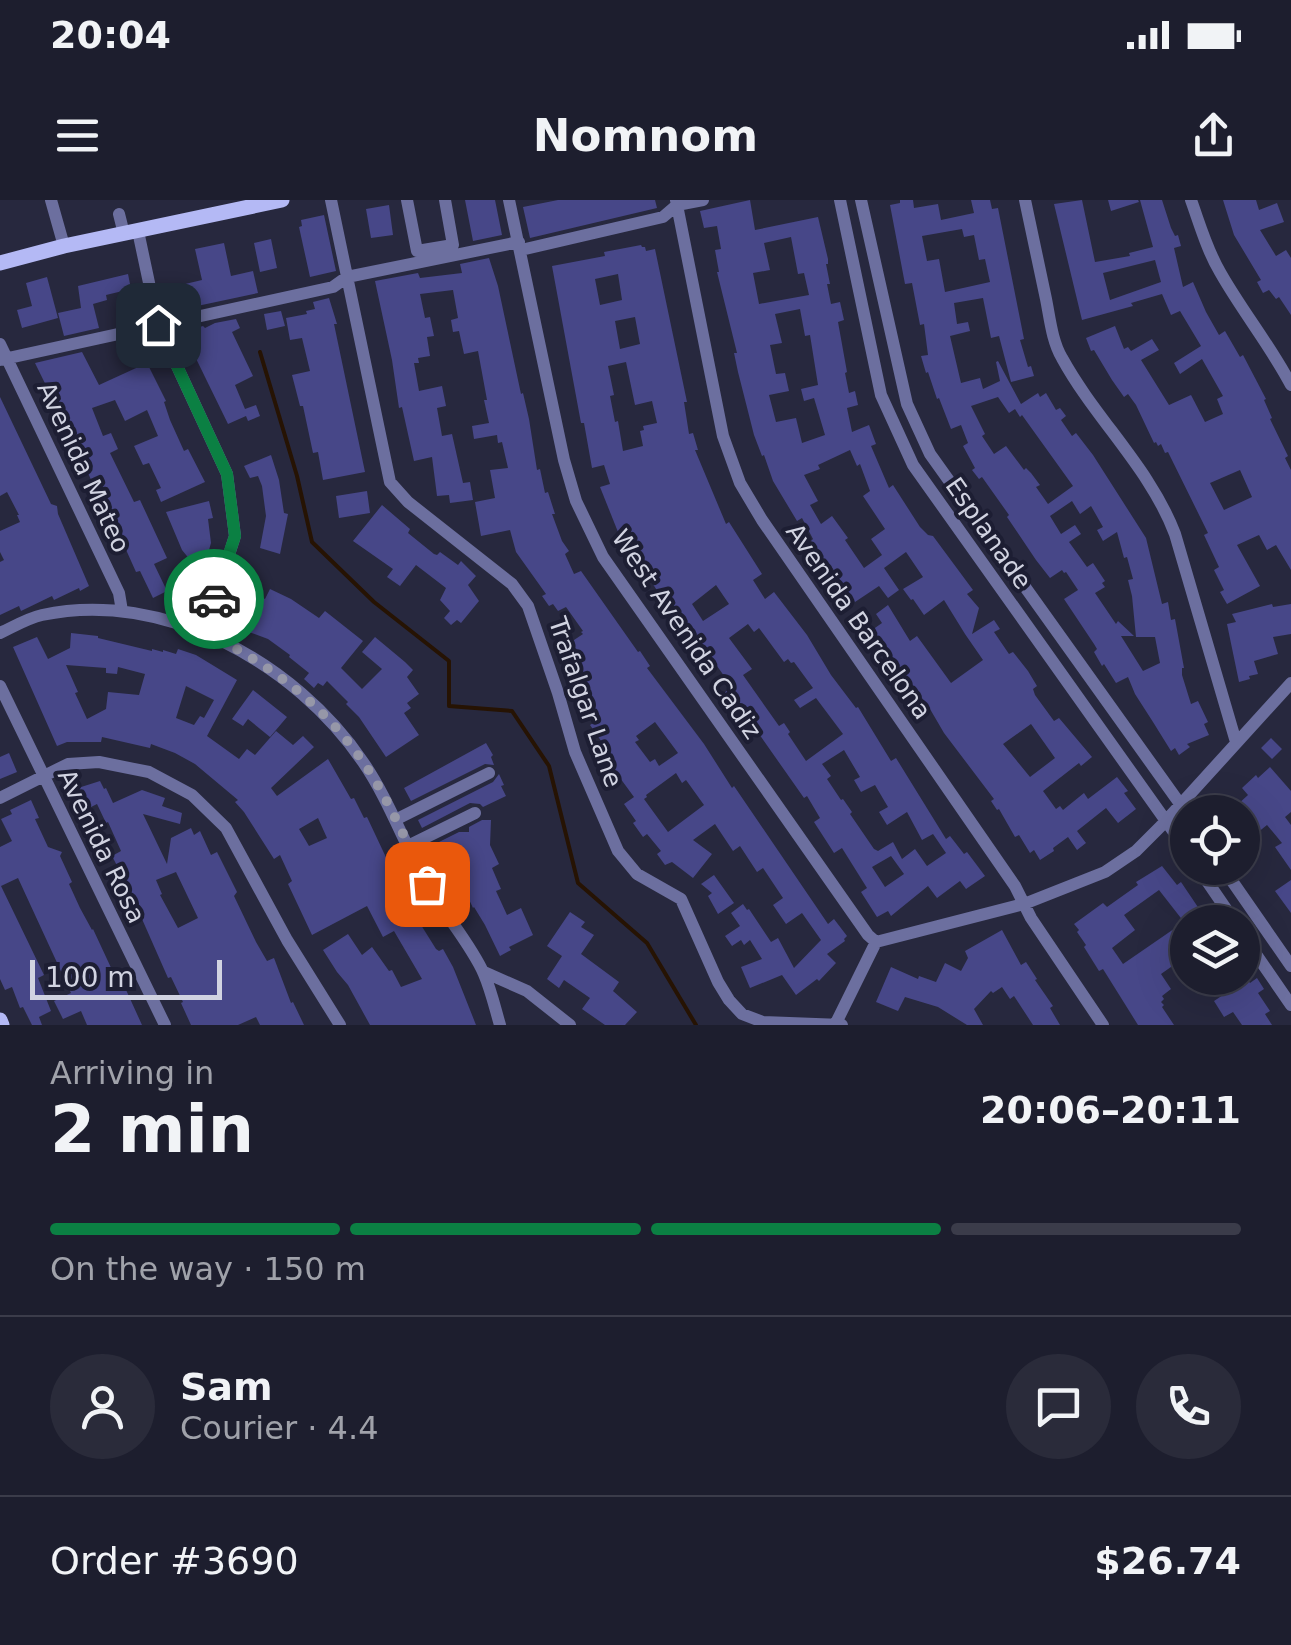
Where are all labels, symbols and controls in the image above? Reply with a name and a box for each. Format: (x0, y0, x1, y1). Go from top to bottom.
text: 20:04 (50, 13, 171, 57)
icon: menu (50, 108, 105, 163)
icon: share (1186, 108, 1241, 163)
text: Nomnom (533, 109, 758, 162)
pin (116, 283, 201, 368)
icon: home (131, 298, 186, 353)
street label: Avenida Mateo (31, 377, 136, 557)
street label: Esplanade (940, 472, 1038, 595)
street label: Avenida Barcelona (780, 518, 937, 725)
street label: West Avenida Cadiz (606, 524, 767, 744)
courier (164, 549, 264, 649)
icon: car (187, 572, 242, 627)
street label: Trafalgar Lane (542, 612, 628, 791)
street label: Avenida Rosa (52, 765, 151, 928)
map controls (1170, 795, 1260, 995)
button: locate (1170, 795, 1260, 885)
pin (385, 842, 470, 927)
icon: bag (400, 857, 455, 912)
button: layers (1170, 905, 1260, 995)
scale bar (30, 955, 222, 1000)
text: 100 m (45, 961, 135, 994)
text: Arriving in (50, 1054, 214, 1092)
text: 20:06–20:11 (980, 1088, 1241, 1132)
text: 2 min (50, 1092, 254, 1167)
text: On the way · 150 m (50, 1250, 366, 1288)
button: person (50, 1354, 155, 1459)
button: chat (1006, 1354, 1111, 1459)
button: phone (1136, 1354, 1241, 1459)
text: Sam (180, 1365, 273, 1409)
text: Courier · 4.4 (180, 1409, 379, 1447)
text: Order #3690 (50, 1539, 299, 1583)
text: $26.74 (1094, 1539, 1241, 1583)

